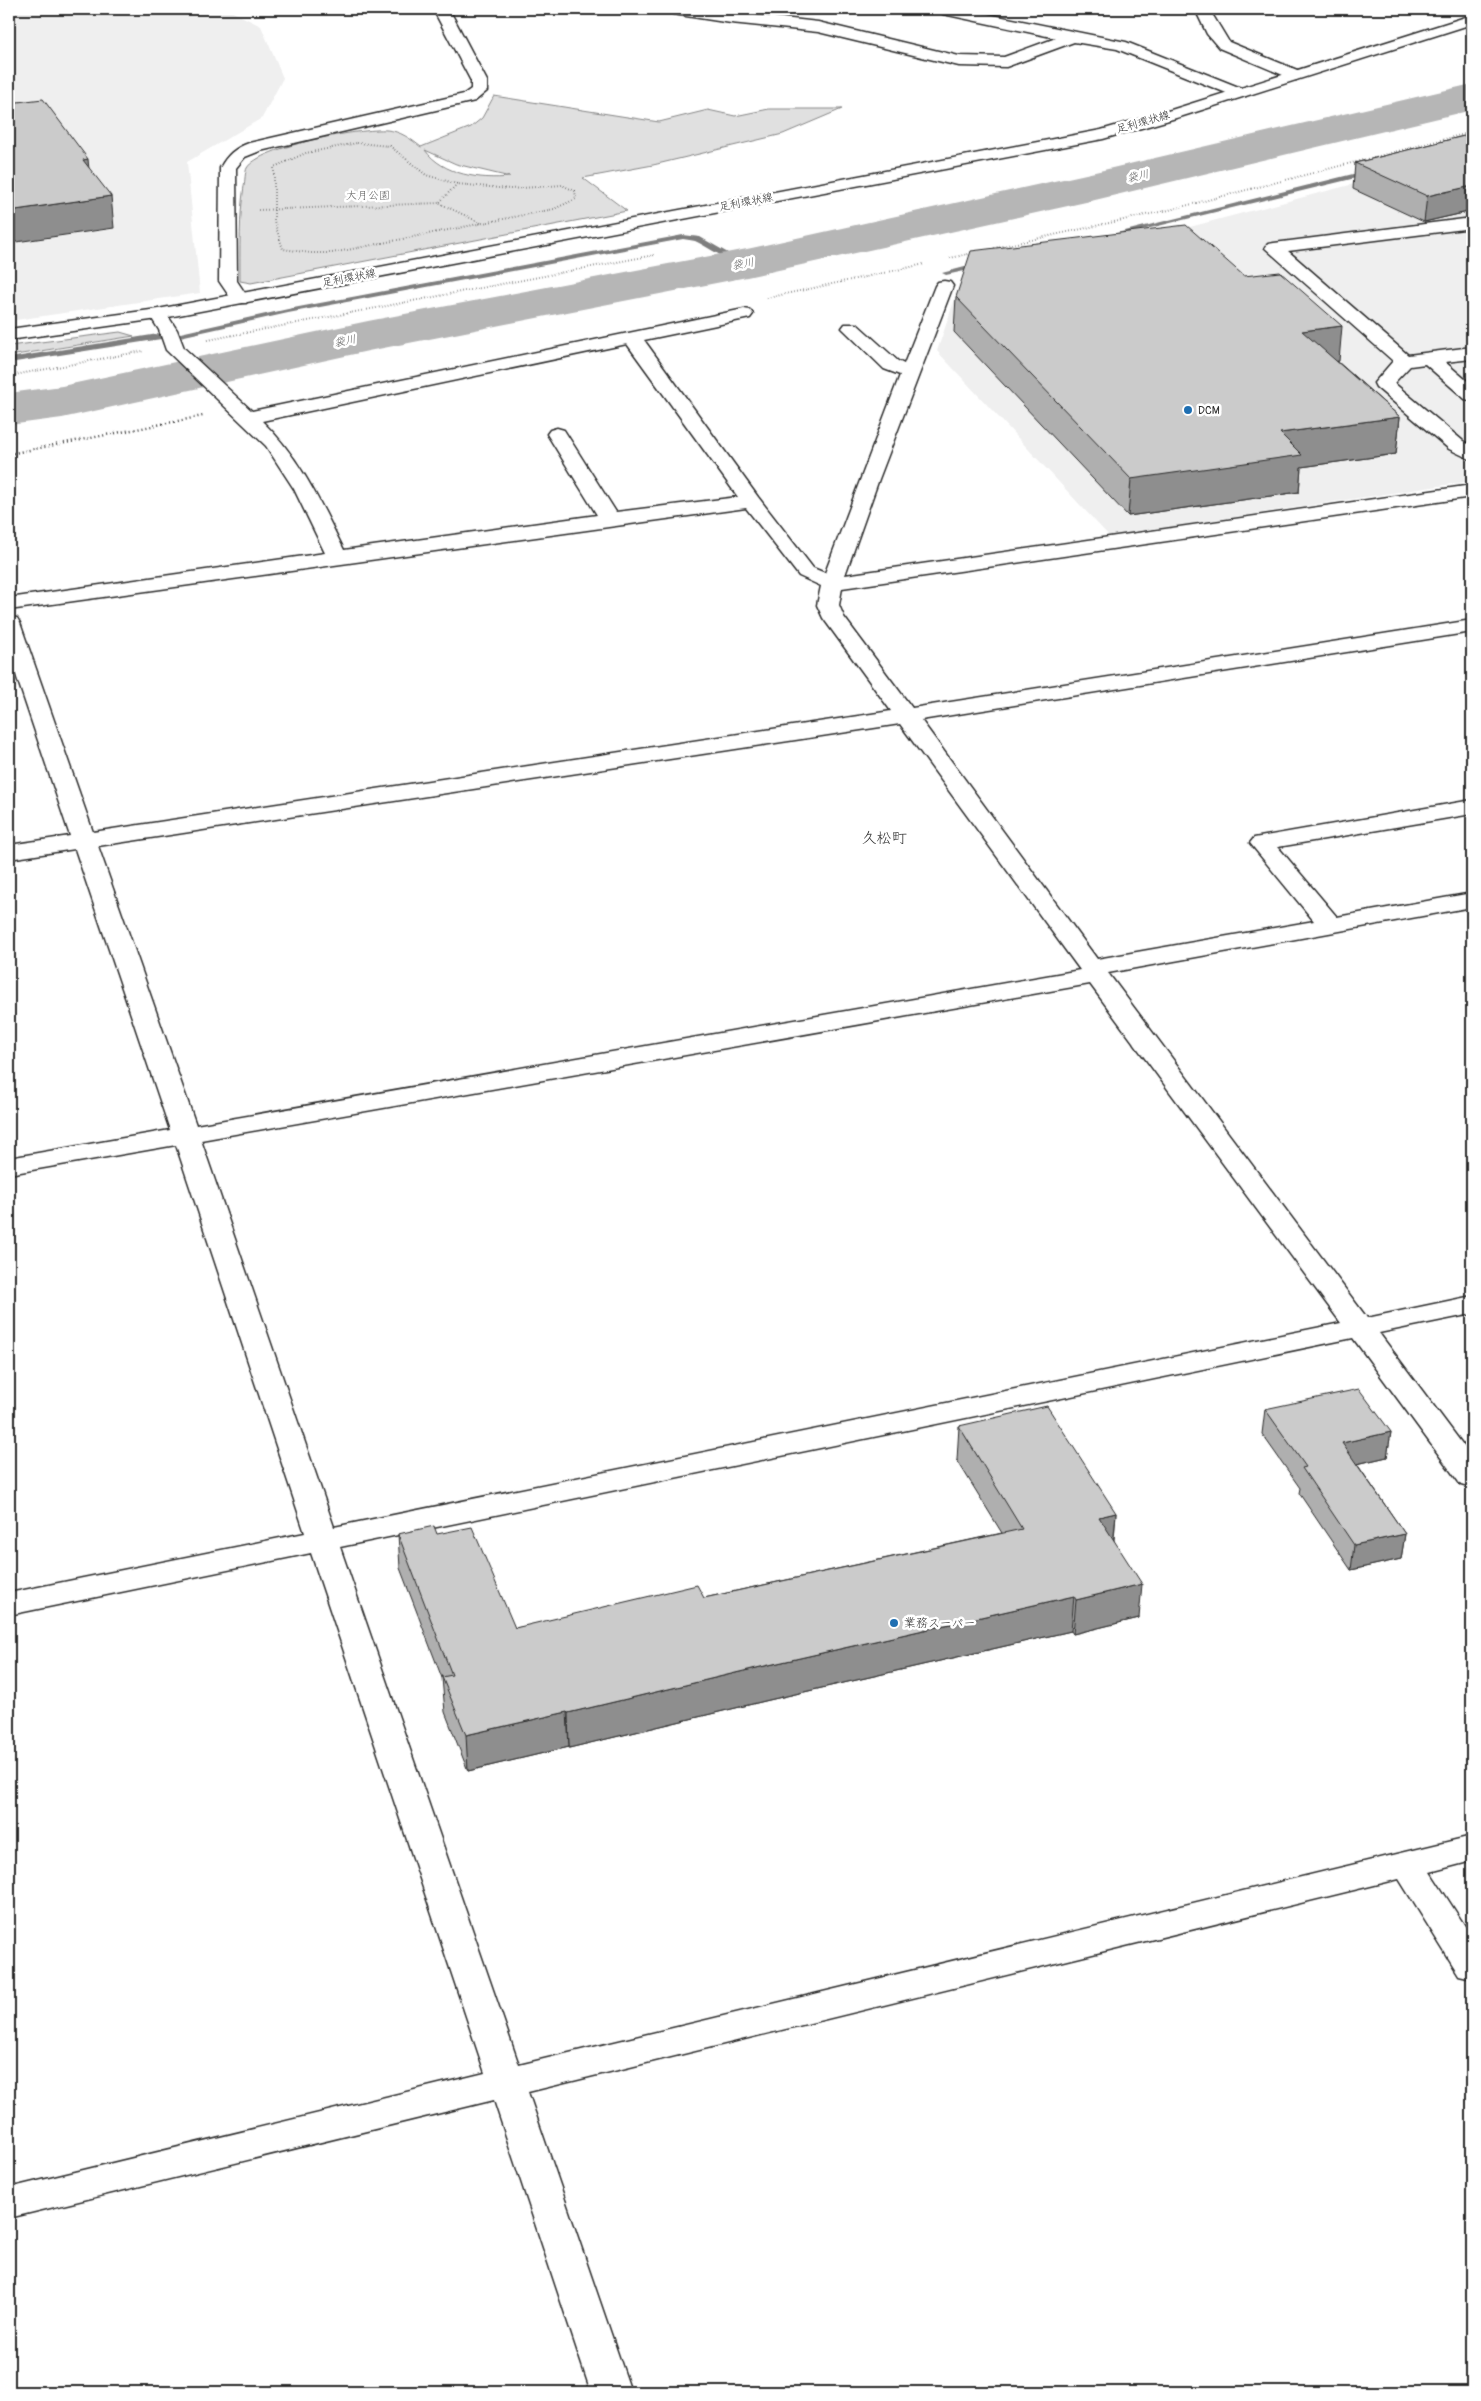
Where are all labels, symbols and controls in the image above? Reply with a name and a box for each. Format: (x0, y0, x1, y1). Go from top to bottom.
street label: 足利環状線 (1115, 108, 1171, 136)
water label: 袋川 (1126, 167, 1150, 185)
park label: 大月公園 (346, 189, 390, 202)
street label: 足利環状線 (718, 190, 774, 214)
water label: 袋川 (731, 256, 755, 272)
street label: 足利環状線 (321, 266, 377, 290)
water label: 袋川 (333, 332, 357, 350)
marker: DCM (1182, 404, 1194, 416)
place label: DCM (1198, 404, 1220, 417)
district label: 久松町 (861, 829, 907, 848)
place label: 業務スーパー (904, 1616, 976, 1631)
marker: 業務スーパー (888, 1617, 900, 1629)

